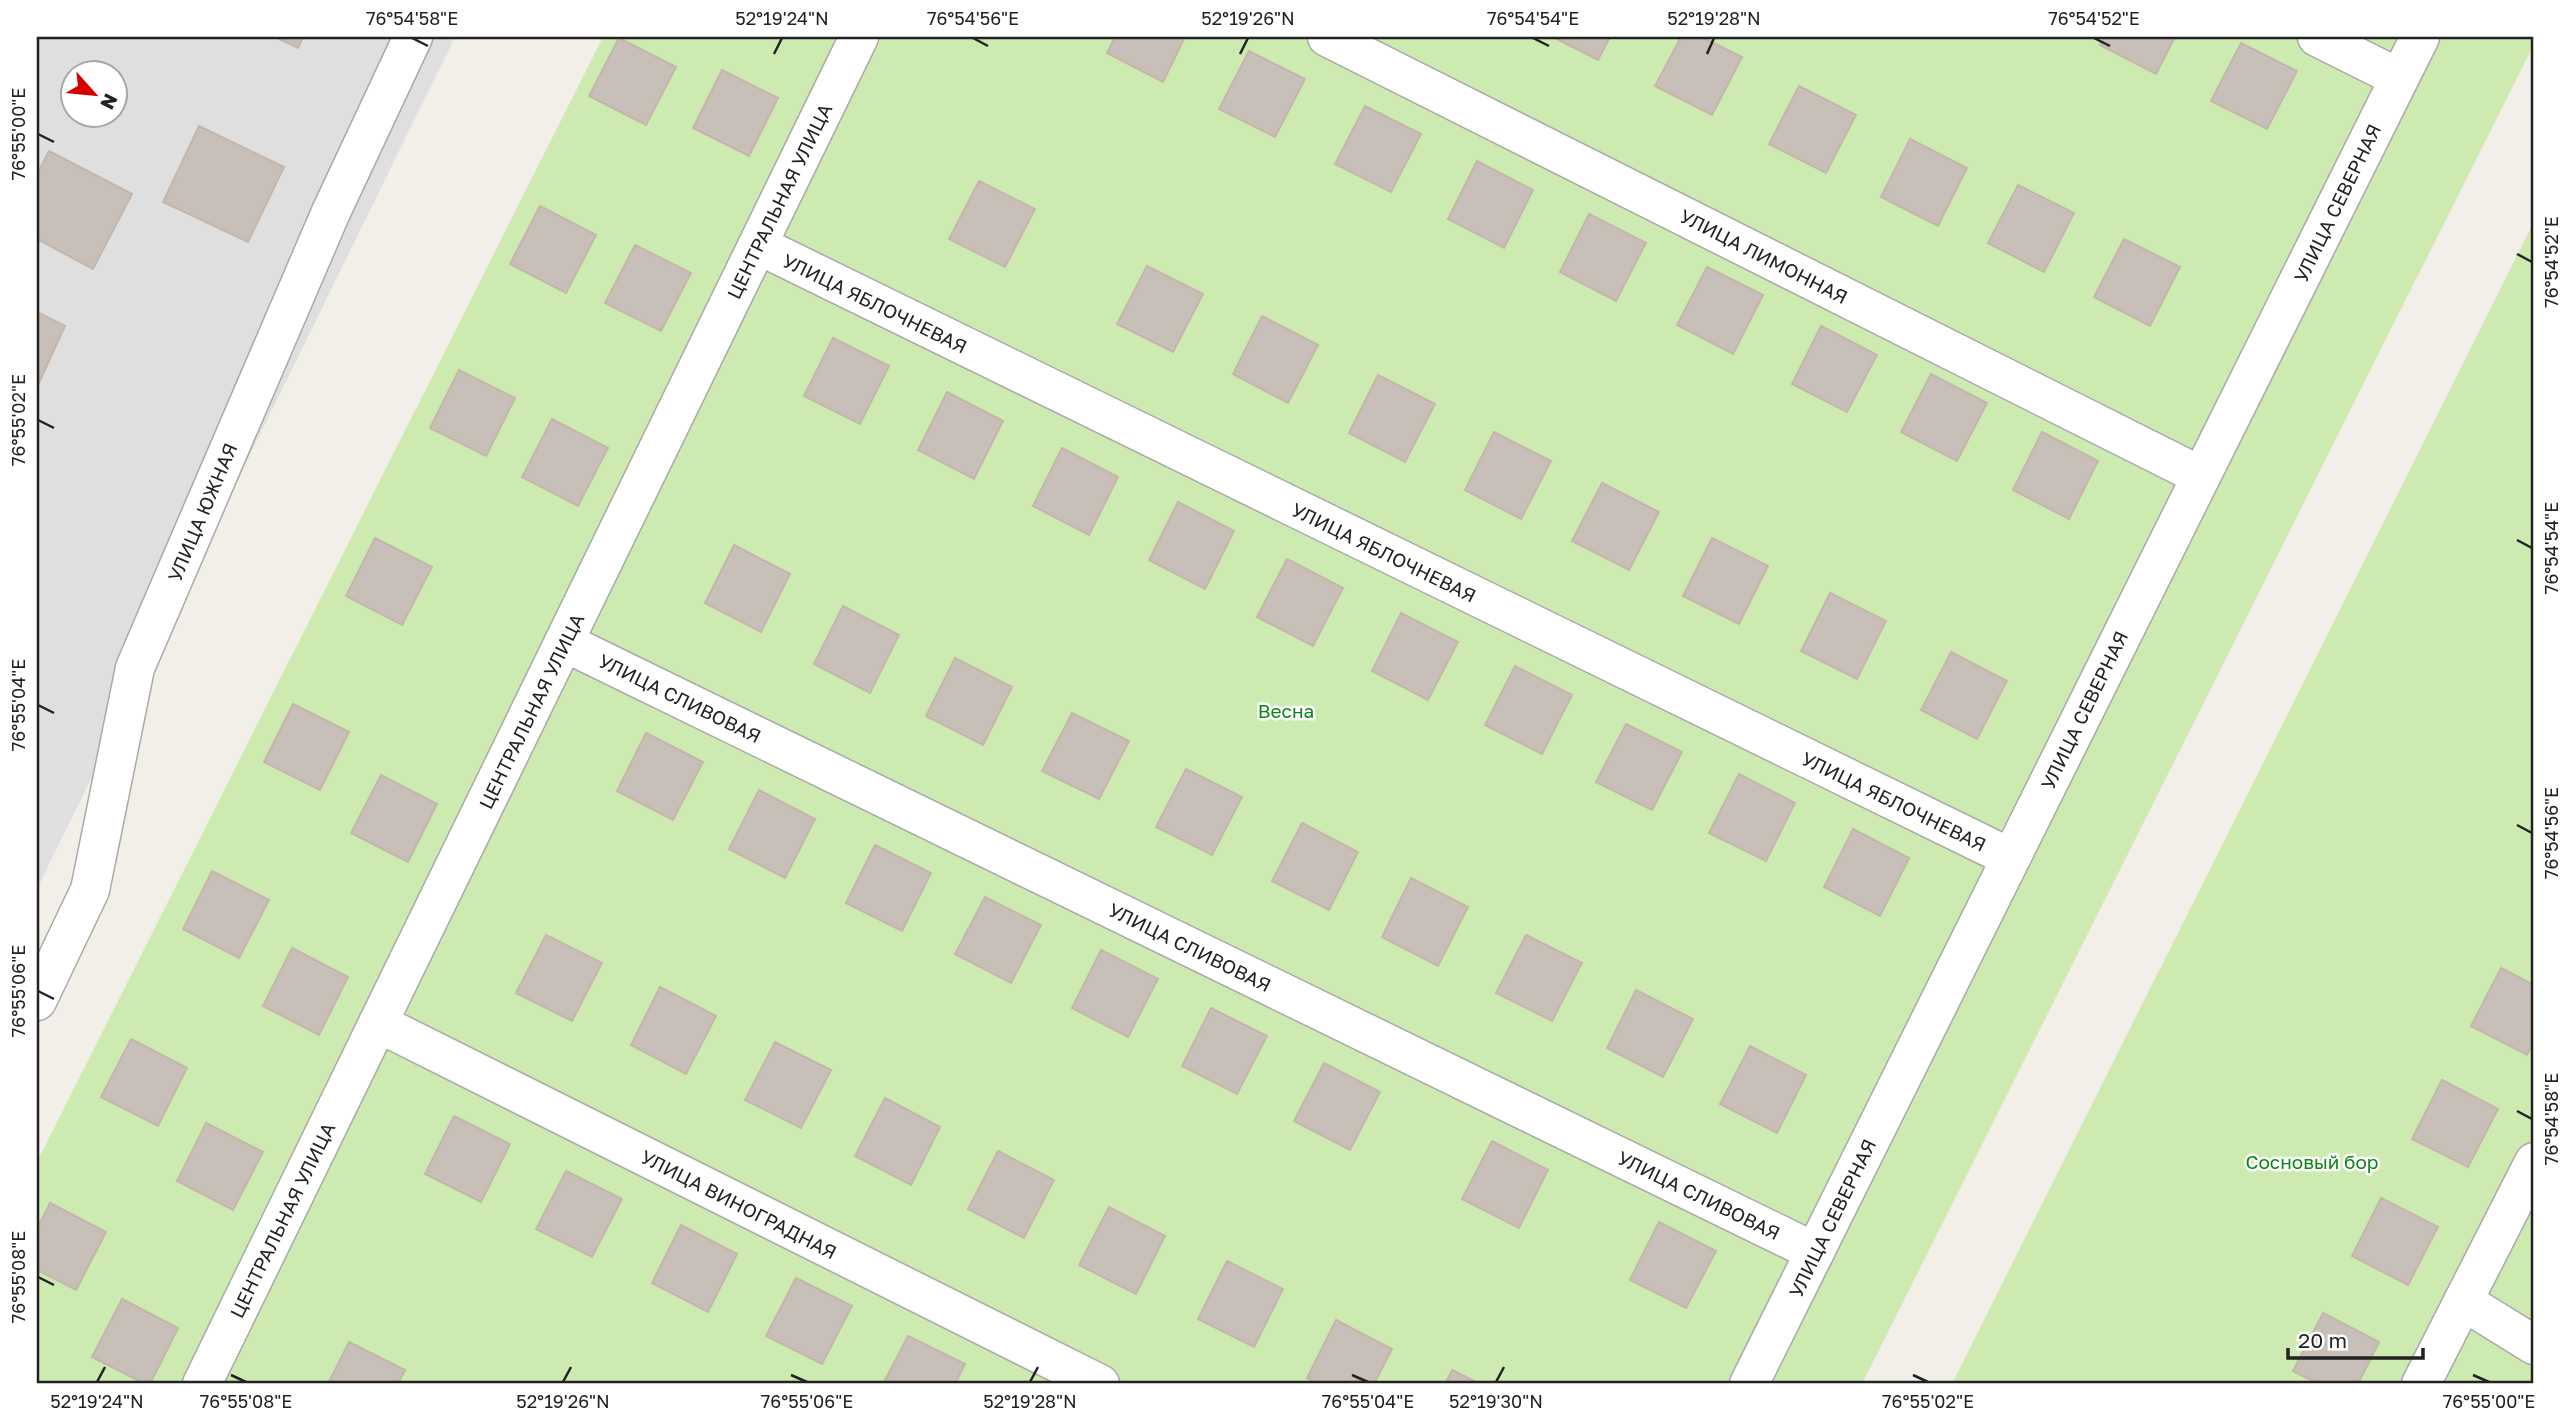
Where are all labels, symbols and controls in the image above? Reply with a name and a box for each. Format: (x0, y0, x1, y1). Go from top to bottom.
text: 76°54'58"E (366, 7, 458, 29)
text: 52°19'24"N (735, 7, 829, 29)
text: 76°54'56"E (927, 7, 1019, 29)
text: 52°19'26"N (1201, 7, 1295, 29)
text: 76°54'54"E (1487, 7, 1579, 29)
text: 52°19'28"N (1667, 7, 1761, 29)
text: 76°54'52"E (2048, 7, 2140, 29)
north arrow (60, 60, 130, 130)
text: 76°55'00"E (7, 88, 29, 180)
text: N (96, 90, 123, 114)
street label: ЦЕНТРАЛЬНАЯ УЛИЦА (722, 99, 837, 303)
street label: УЛИЦА СЕВЕРНАЯ (2289, 120, 2385, 286)
street label: УЛИЦА ЛИМОННАЯ (1676, 204, 1852, 308)
text: 76°54'52"E (2540, 216, 2562, 308)
street label: УЛИЦА ЯБЛОЧНЕВАЯ (779, 248, 971, 358)
text: 76°55'02"E (7, 374, 29, 466)
street label: УЛИЦА ЮЖНАЯ (162, 439, 242, 585)
street label: УЛИЦА ЯБЛОЧНЕВАЯ (1288, 497, 1480, 607)
text: 76°54'54"E (2540, 502, 2562, 594)
street label: ЦЕНТРАЛЬНАЯ УЛИЦА (474, 609, 589, 813)
street label: УЛИЦА СЕВЕРНАЯ (2036, 627, 2132, 793)
street label: УЛИЦА СЛИВОВАЯ (595, 649, 765, 747)
text: 76°55'04"E (7, 659, 29, 751)
park label: Весна (1258, 699, 1314, 722)
street label: УЛИЦА ЯБЛОЧНЕВАЯ (1798, 746, 1990, 856)
text: 76°54'56"E (2540, 787, 2562, 879)
street label: УЛИЦА СЛИВОВАЯ (1105, 898, 1275, 996)
text: 76°55'06"E (7, 945, 29, 1037)
text: 76°54'58"E (2540, 1073, 2562, 1165)
street label: ЦЕНТРАЛЬНАЯ УЛИЦА (225, 1118, 340, 1322)
street label: УЛИЦА СЕВЕРНАЯ (1784, 1135, 1880, 1301)
street label: УЛИЦА ВИНОГРАДНАЯ (637, 1145, 841, 1263)
street label: УЛИЦА СЛИВОВАЯ (1614, 1146, 1784, 1244)
park label: Сосновый бор (2245, 1150, 2379, 1173)
text: 76°55'08"E (7, 1231, 29, 1323)
scale bar (2288, 1316, 2422, 1360)
text: 20 m (2298, 1327, 2347, 1353)
text: 52°19'24"N (50, 1390, 144, 1412)
text: 76°55'08"E (200, 1390, 292, 1412)
text: 52°19'26"N (516, 1390, 610, 1412)
text: 76°55'06"E (761, 1390, 853, 1412)
text: 52°19'28"N (983, 1390, 1077, 1412)
text: 76°55'04"E (1322, 1390, 1414, 1412)
text: 52°19'30"N (1449, 1390, 1543, 1412)
text: 76°55'02"E (1882, 1390, 1974, 1412)
text: 76°55'00"E (2443, 1390, 2535, 1412)

